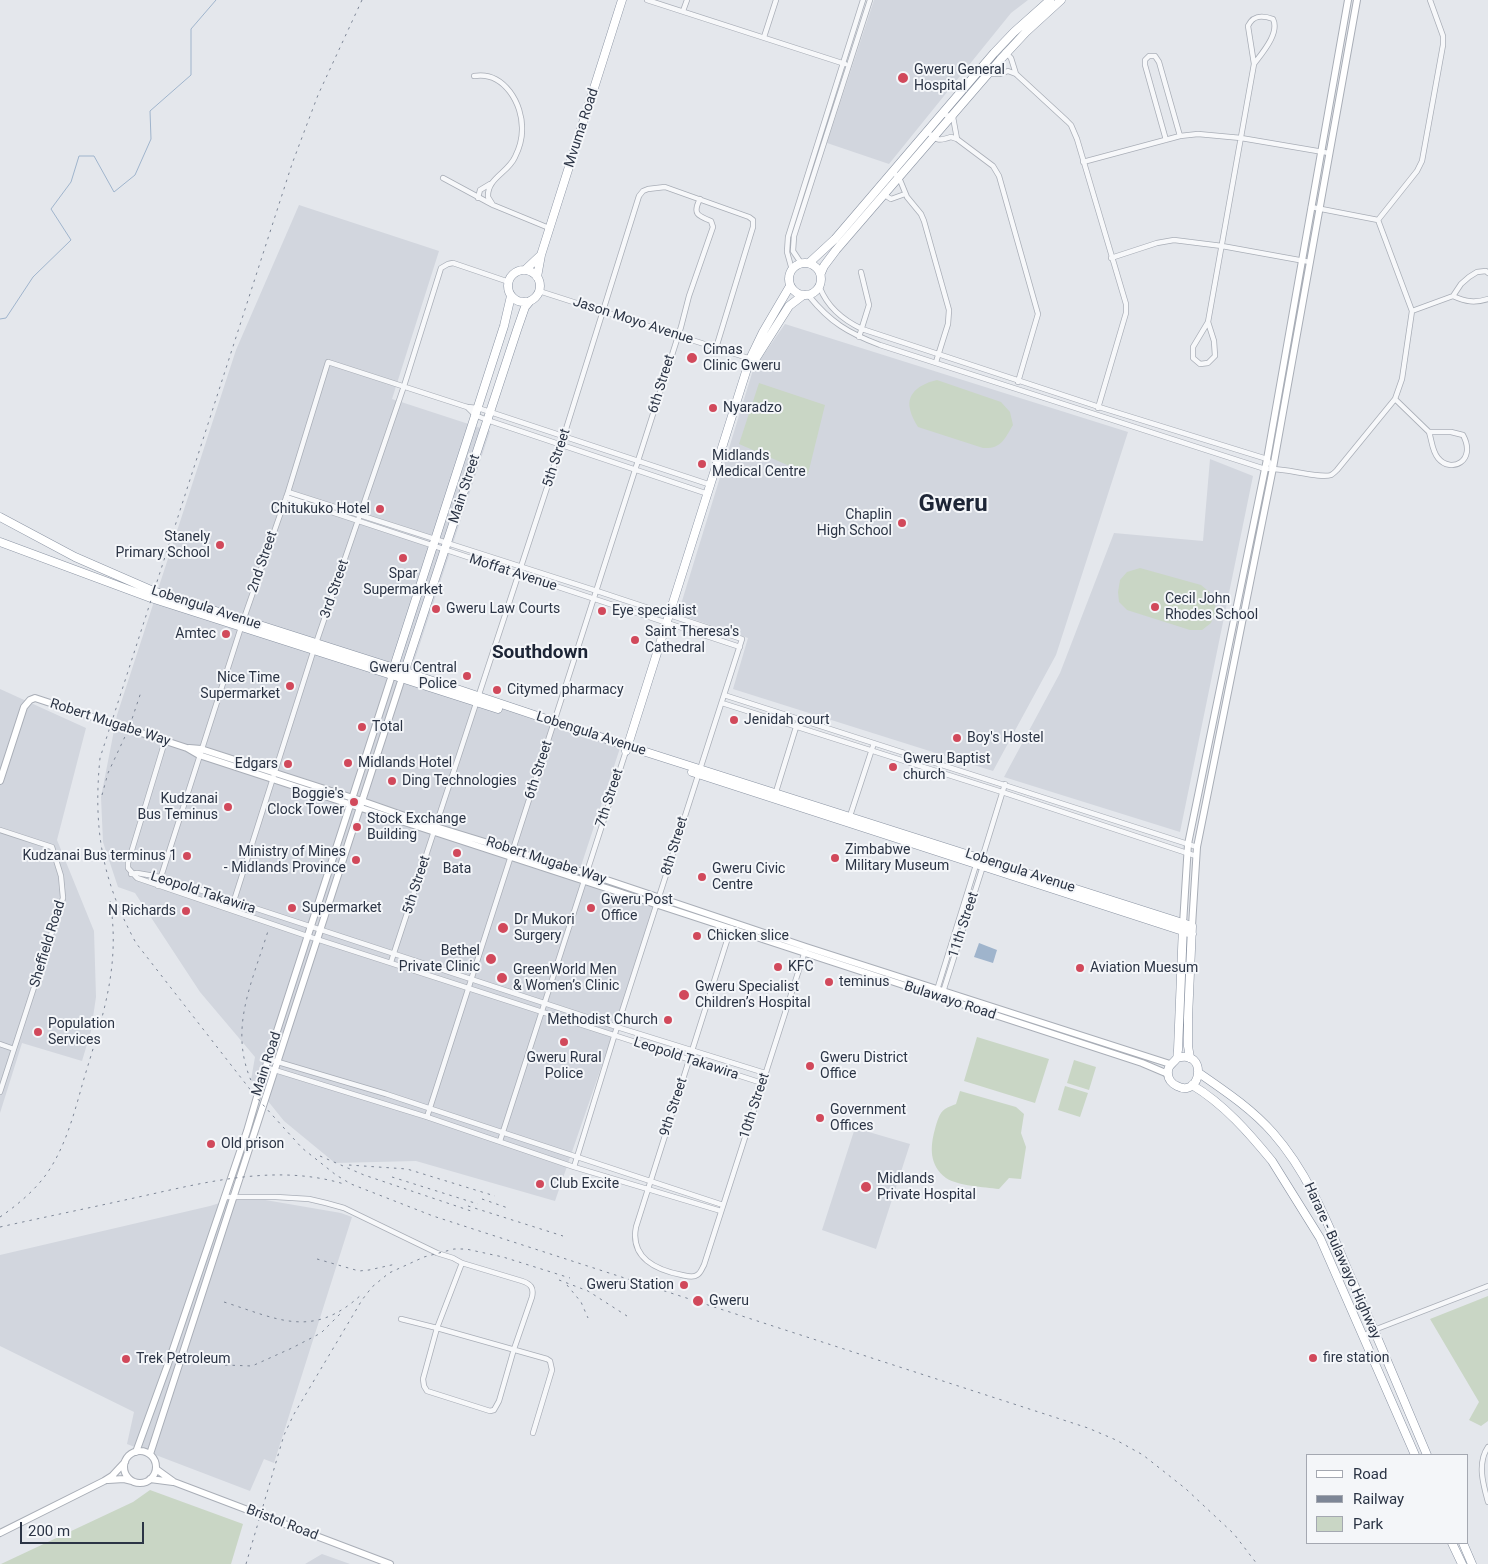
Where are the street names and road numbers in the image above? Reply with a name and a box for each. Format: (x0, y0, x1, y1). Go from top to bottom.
street label: Mvuma Road (561, 86, 603, 170)
street label: Jason Moyo Avenue (571, 294, 695, 348)
street label: 6th Street (645, 353, 679, 415)
street label: 5th Street (540, 427, 574, 489)
street label: Main Street (446, 452, 484, 526)
street label: 2nd Street (245, 529, 281, 595)
street label: Moffat Avenue (467, 551, 559, 595)
street label: 3rd Street (317, 558, 353, 620)
street label: Lobengula Avenue (149, 582, 263, 634)
street label: Robert Mugabe Way (48, 696, 172, 750)
street label: Lobengula Avenue (534, 708, 648, 760)
street label: 6th Street (522, 739, 556, 801)
street label: 7th Street (593, 767, 627, 829)
street label: 8th Street (658, 815, 692, 877)
street label: Robert Mugabe Way (484, 834, 608, 888)
street label: Lobengula Avenue (963, 845, 1077, 897)
street label: 5th Street (400, 854, 434, 916)
street label: Leopold Takawira (148, 868, 258, 918)
street label: 11th Street (945, 890, 983, 960)
street label: Sheffield Road (27, 899, 69, 989)
street label: Bulawayo Road (902, 978, 998, 1024)
street label: Main Road (249, 1030, 285, 1098)
street label: Leopold Takawira (631, 1034, 741, 1084)
street label: 10th Street (736, 1071, 774, 1141)
street label: 9th Street (657, 1076, 691, 1138)
street label: Harare - Bulawayo Highway (1300, 1180, 1384, 1342)
street label: Bristol Road (244, 1502, 320, 1544)

